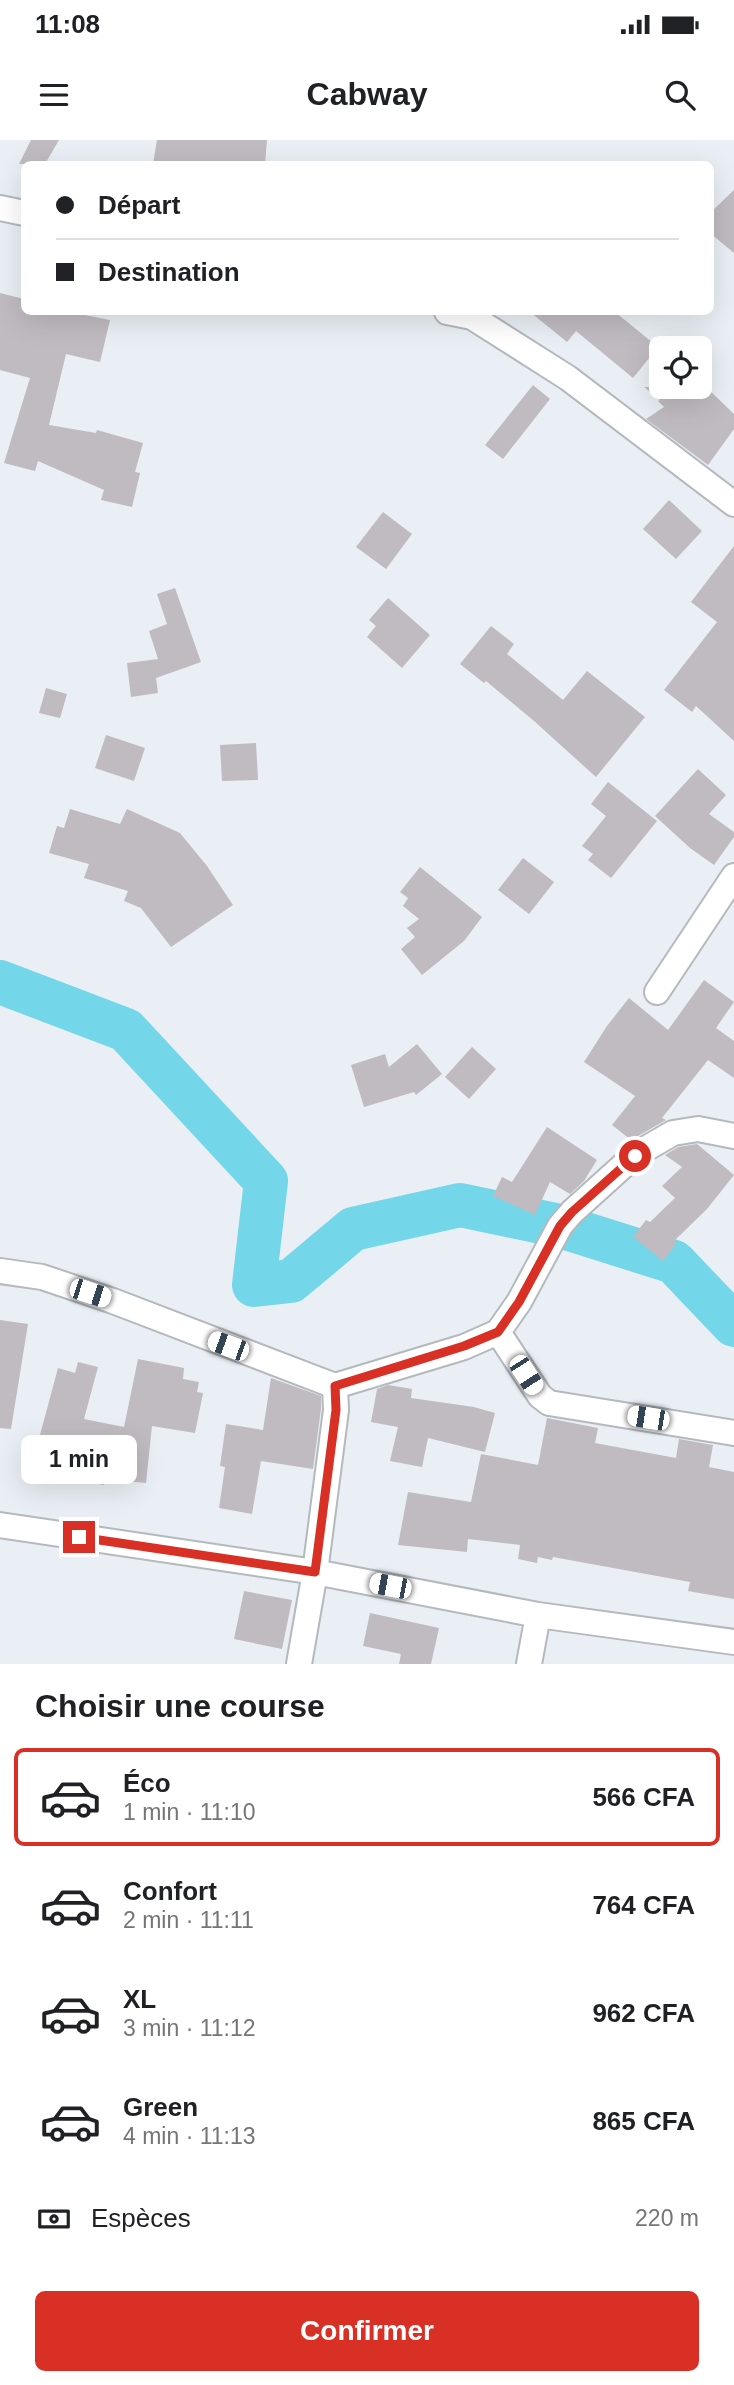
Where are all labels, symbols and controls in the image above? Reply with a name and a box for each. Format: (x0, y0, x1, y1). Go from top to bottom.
text: 11:08 (35, 9, 100, 39)
icon: menu (35, 76, 73, 114)
text: Cabway (307, 76, 427, 112)
icon: search (661, 76, 699, 114)
text: Départ (98, 190, 180, 220)
text: Destination (98, 257, 240, 287)
map controls (649, 336, 712, 399)
button: locate (649, 336, 712, 399)
route start (619, 1140, 651, 1172)
car (67, 1277, 114, 1309)
car (205, 1329, 252, 1363)
car (506, 1352, 547, 1398)
car (626, 1404, 671, 1432)
callout: 1 min (21, 1436, 137, 1484)
text: 1 min (49, 1446, 109, 1472)
route end (63, 1521, 95, 1553)
car (368, 1572, 413, 1600)
text: Choisir une course (35, 1688, 325, 1724)
icon: car (39, 1766, 102, 1829)
text: Éco (123, 1768, 171, 1798)
text: 566 CFA (592, 1782, 695, 1812)
text: 1 min · 11:10 (123, 1799, 256, 1825)
icon: car (39, 1874, 102, 1937)
text: Confort (123, 1876, 217, 1906)
text: 764 CFA (592, 1890, 695, 1920)
text: 2 min · 11:11 (123, 1907, 254, 1933)
icon: car (39, 1982, 102, 2045)
text: XL (123, 1984, 156, 2014)
text: 962 CFA (592, 1998, 695, 2028)
text: 3 min · 11:12 (123, 2015, 256, 2041)
icon: car (39, 2090, 102, 2153)
text: Green (123, 2092, 198, 2122)
text: 865 CFA (592, 2106, 695, 2136)
text: 4 min · 11:13 (123, 2123, 256, 2149)
icon: cash (35, 2200, 73, 2238)
text: Espèces (91, 2203, 191, 2233)
text: 220 m (635, 2205, 699, 2231)
button: Confirmer (35, 2291, 699, 2371)

